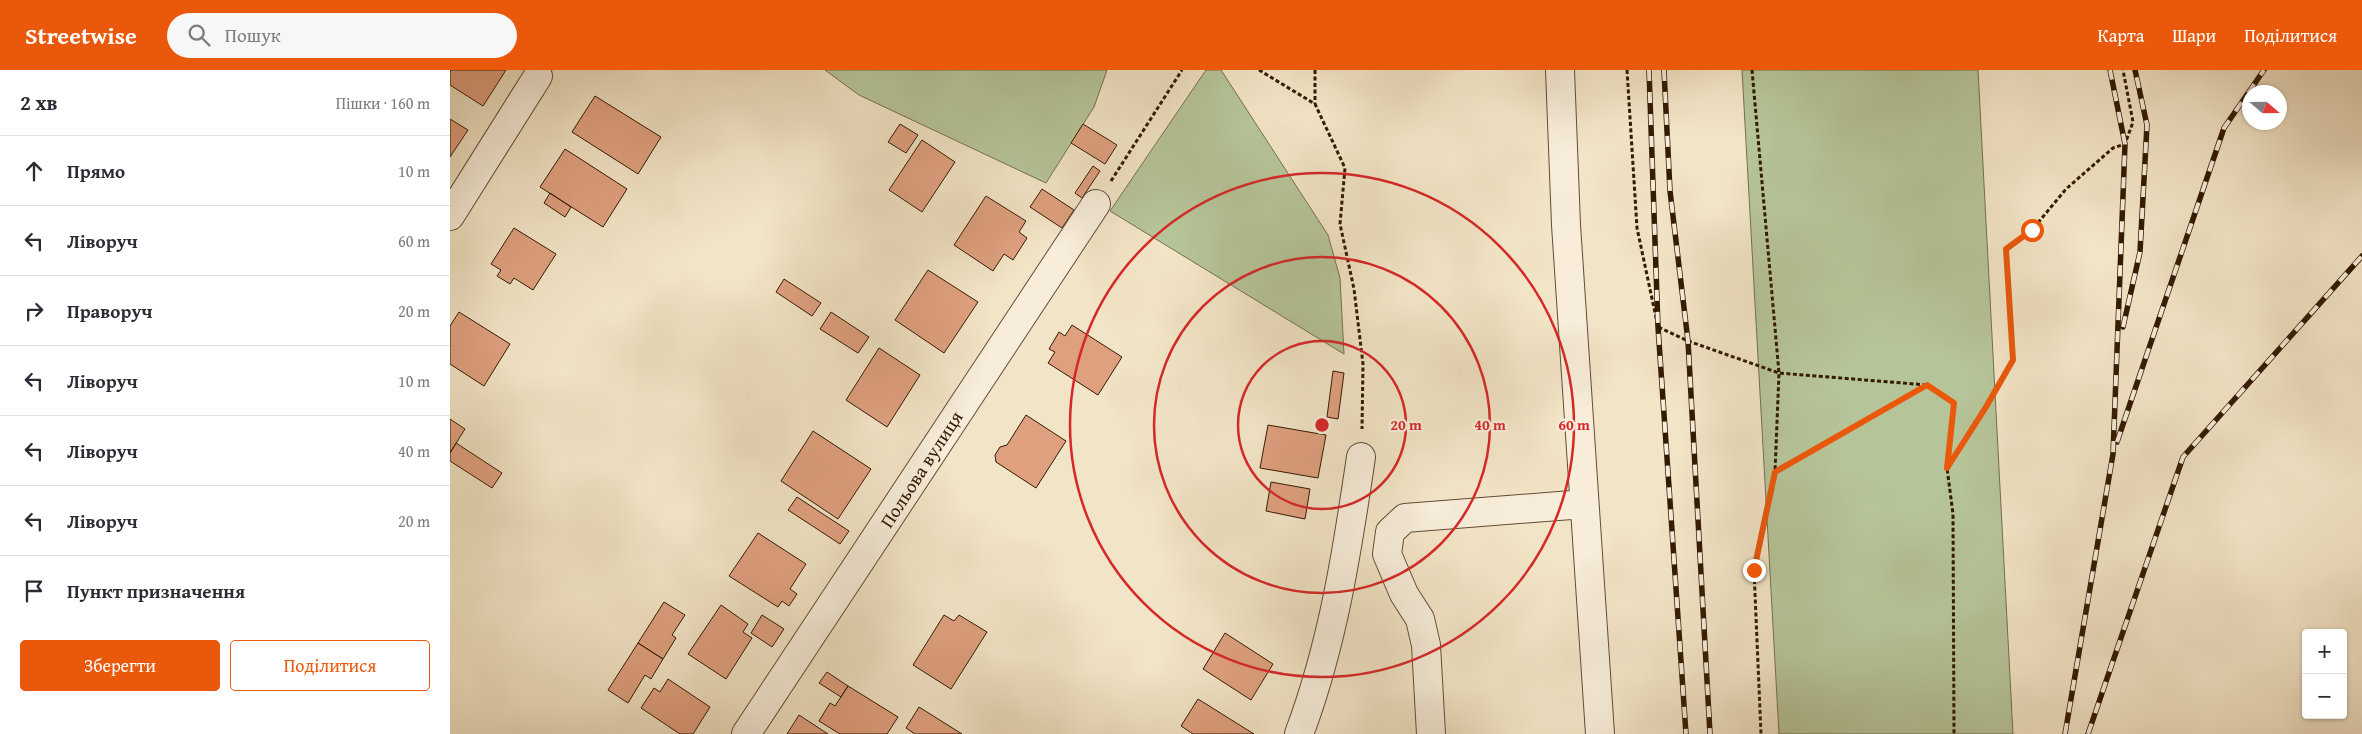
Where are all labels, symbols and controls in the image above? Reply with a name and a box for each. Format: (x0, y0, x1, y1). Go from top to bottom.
search box (167, 13, 517, 58)
text: Streetwise (25, 18, 137, 53)
icon: search (185, 21, 213, 49)
text: Пошук (225, 21, 281, 49)
text: Карта (2098, 22, 2144, 49)
text: Шари (2172, 22, 2216, 49)
text: Поділитися (2244, 22, 2337, 49)
north arrow (2242, 85, 2287, 130)
text: 2 хв (20, 87, 58, 118)
text: Пішки · 160 m (336, 91, 430, 115)
icon: ahead (20, 157, 48, 185)
text: Прямо (67, 157, 125, 185)
text: 10 m (398, 159, 430, 183)
route start (2021, 219, 2044, 242)
icon: left (20, 227, 48, 255)
text: Ліворуч (67, 227, 138, 255)
text: 60 m (398, 229, 430, 253)
icon: right (20, 297, 48, 325)
text: Праворуч (67, 297, 152, 325)
text: 20 m (398, 299, 430, 323)
icon: left (20, 367, 48, 395)
text: Ліворуч (67, 367, 138, 395)
text: 10 m (398, 369, 430, 393)
street label: Польова вулиця (873, 405, 970, 533)
text: 20 m (1390, 414, 1422, 435)
text: 40 m (1474, 414, 1506, 435)
text: 60 m (1558, 414, 1590, 435)
centre of rings (1313, 416, 1331, 434)
icon: left (20, 437, 48, 465)
text: Ліворуч (67, 437, 138, 465)
text: 40 m (398, 439, 430, 463)
icon: left (20, 507, 48, 535)
text: Ліворуч (67, 507, 138, 535)
text: 20 m (398, 509, 430, 533)
route end (1743, 559, 1766, 582)
icon: arrive (20, 577, 48, 605)
text: Пункт призначення (67, 577, 245, 605)
map controls (2302, 629, 2347, 719)
button: + (2302, 629, 2347, 674)
button: Зберегти (20, 640, 220, 691)
button: Поділитися (230, 640, 430, 691)
button: − (2302, 674, 2347, 719)

